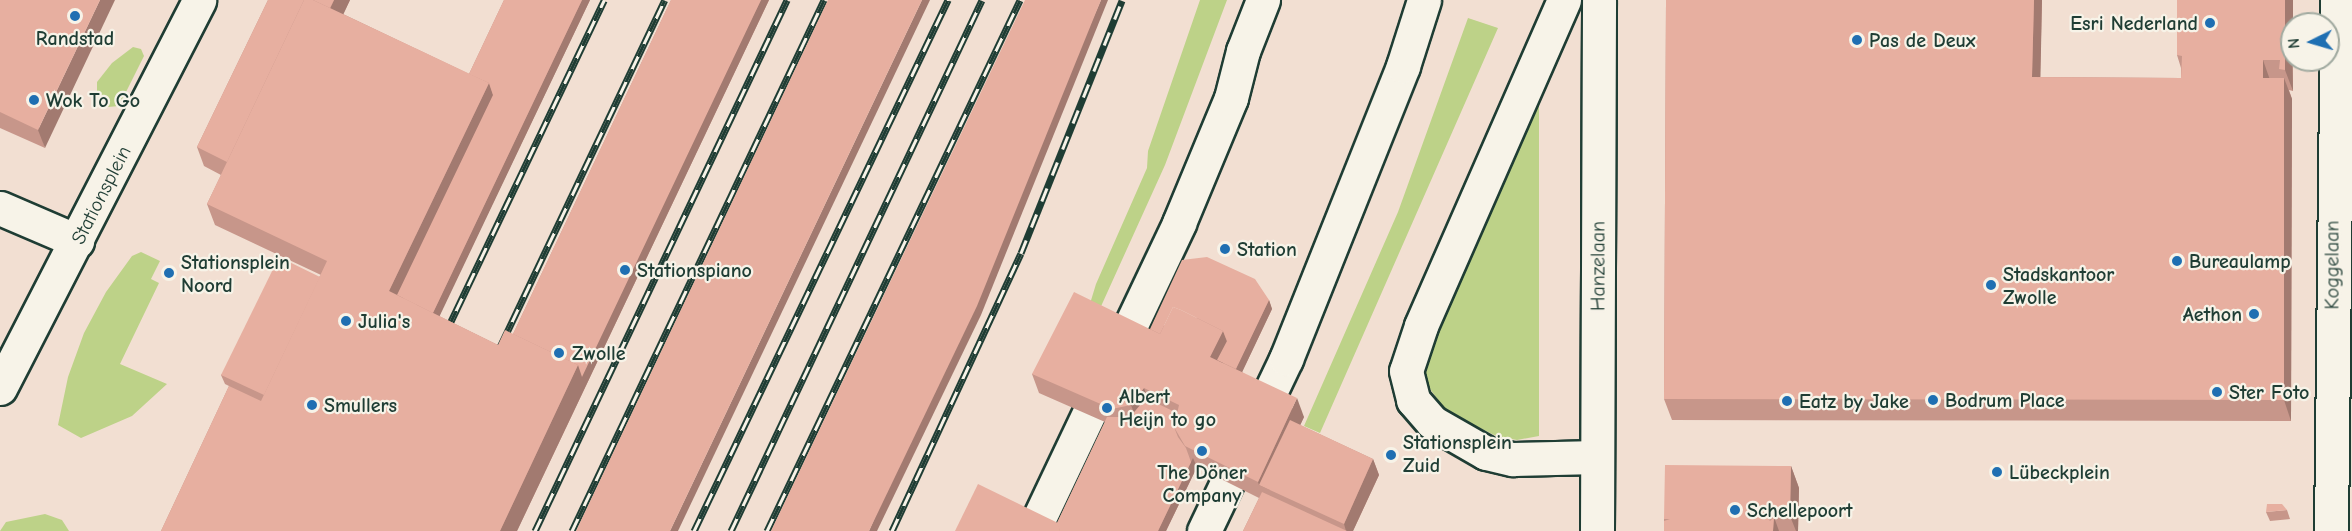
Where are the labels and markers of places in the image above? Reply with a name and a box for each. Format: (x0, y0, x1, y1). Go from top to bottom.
marker: Randstad (68, 9, 82, 23)
place label: Esri Nederland (2070, 11, 2198, 35)
marker: Esri Nederland (2203, 16, 2217, 30)
place label: Randstad (36, 26, 114, 50)
place label: Pas de Deux (1869, 28, 1976, 52)
marker: Pas de Deux (1850, 33, 1864, 47)
place label: Wok To Go (46, 88, 140, 112)
marker: Wok To Go (27, 93, 41, 107)
place label: Station (1237, 237, 1297, 261)
marker: Station (1218, 242, 1232, 256)
place label: Bureaulamp (2189, 249, 2291, 273)
place label: Stationsplein Noord (181, 250, 290, 297)
marker: Bureaulamp (2170, 254, 2184, 268)
place label: Stationspiano (637, 258, 752, 282)
place label: Stadskantoor Zwolle (2003, 262, 2114, 309)
marker: Stationspiano (618, 263, 632, 277)
marker: Stationsplein Noord (162, 266, 176, 280)
marker: Stadskantoor Zwolle (1984, 278, 1998, 292)
place label: Aethon (2183, 302, 2242, 326)
marker: Aethon (2247, 307, 2261, 321)
place label: Julia's (358, 309, 410, 333)
marker: Julia's (339, 314, 353, 328)
place label: Zwolle (572, 341, 625, 365)
marker: Zwolle (550, 344, 568, 362)
place label: Ster Foto (2229, 380, 2309, 404)
place label: Albert Heijn to go (1119, 384, 1216, 431)
marker: Ster Foto (2210, 385, 2224, 399)
place label: Bodrum Place (1945, 388, 2065, 412)
place label: Eatz by Jake (1799, 389, 1909, 413)
place label: Smullers (324, 393, 397, 417)
marker: Bodrum Place (1926, 393, 1940, 407)
marker: Eatz by Jake (1780, 394, 1794, 408)
marker: Smullers (305, 398, 319, 412)
marker: Albert Heijn to go (1100, 401, 1114, 415)
place label: Stationsplein Zuid (1403, 431, 1512, 478)
marker: The Döner Company (1195, 444, 1209, 458)
marker: Stationsplein Zuid (1384, 448, 1398, 462)
place label: The Döner Company (1157, 460, 1247, 507)
place label: Lübeckplein (2009, 460, 2110, 484)
marker: Lübeckplein (1990, 465, 2004, 479)
place label: Schellepoort (1747, 498, 1853, 522)
marker: Schellepoort (1728, 503, 1742, 517)

